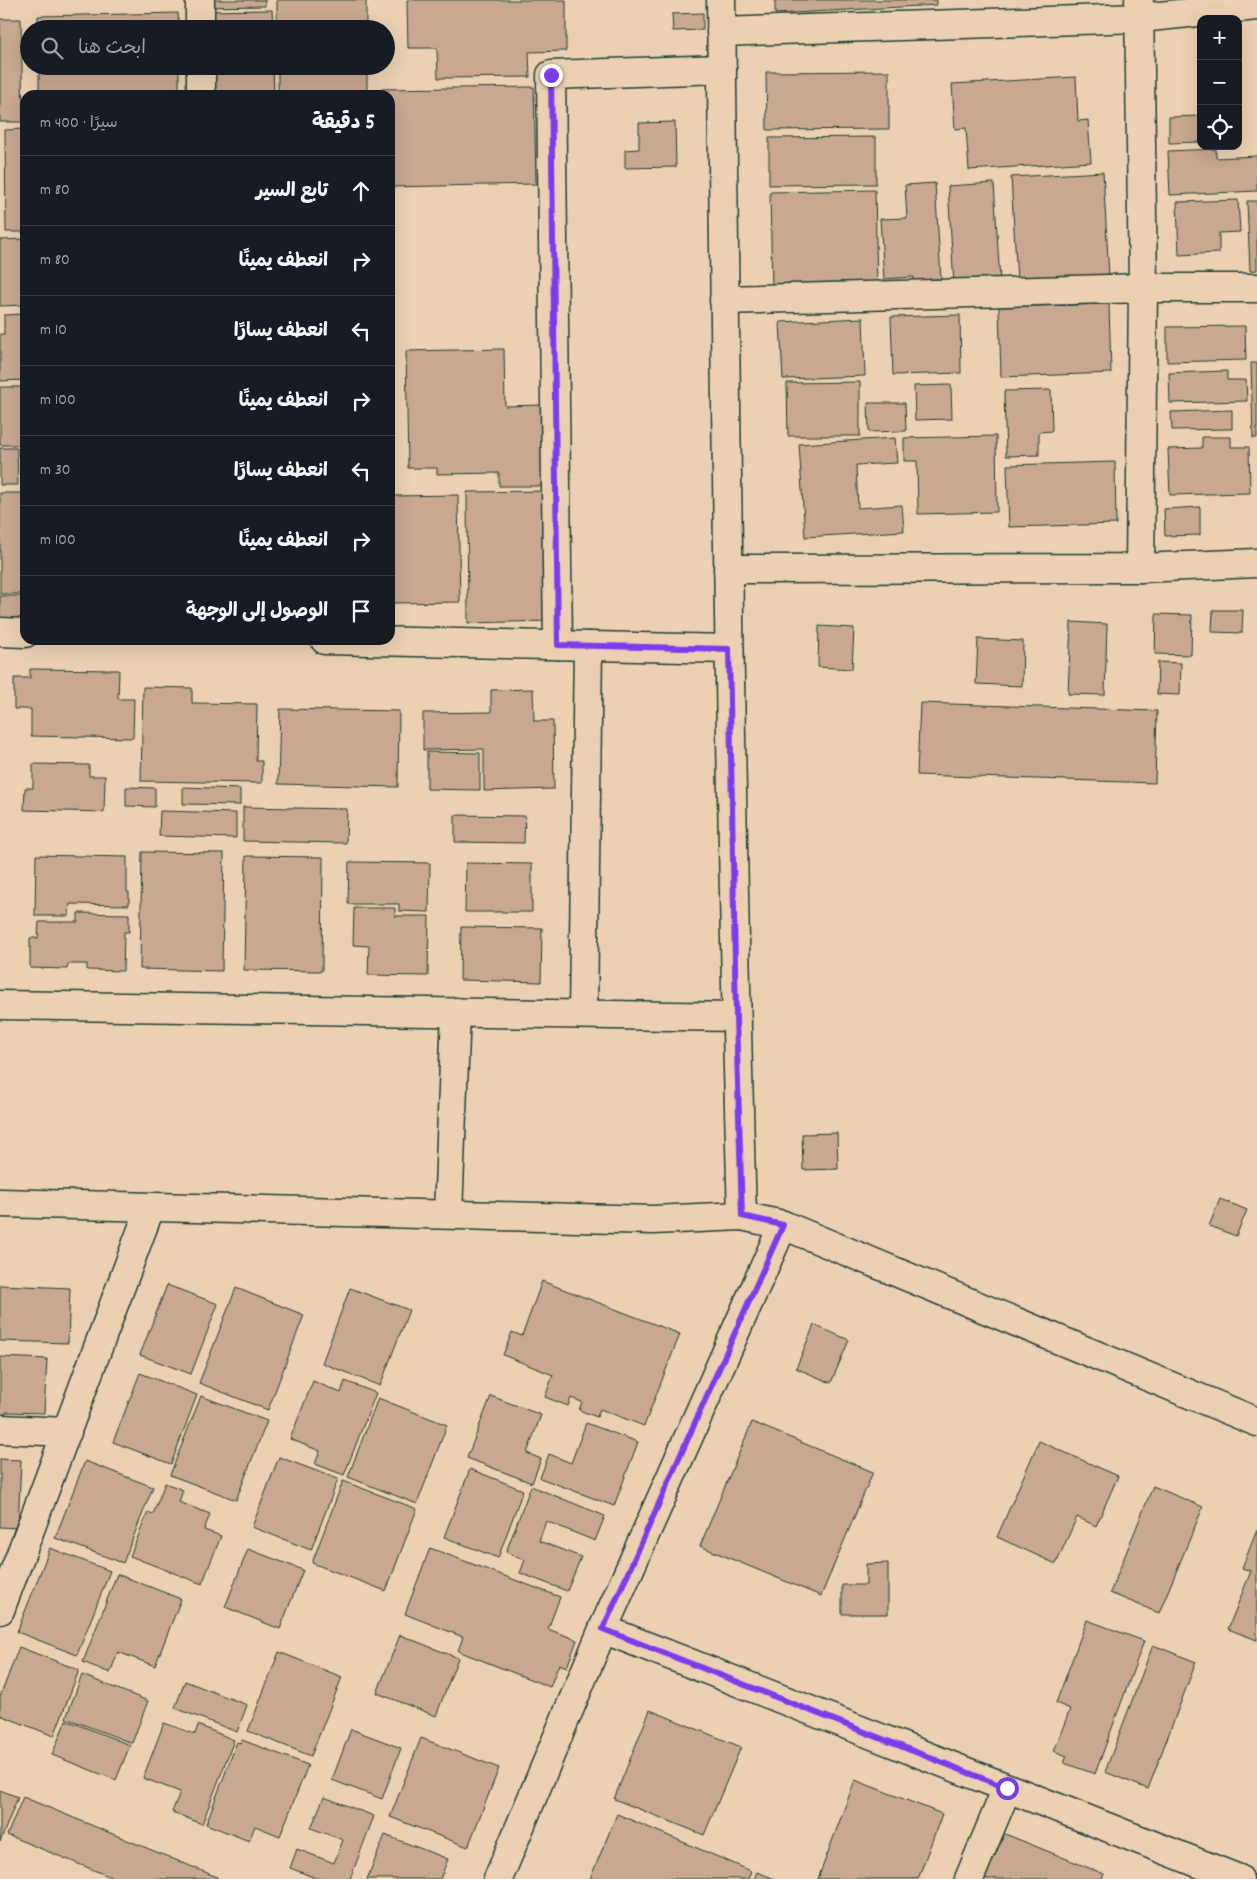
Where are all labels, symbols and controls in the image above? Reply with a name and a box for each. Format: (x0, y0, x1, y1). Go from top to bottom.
map controls (1197, 15, 1242, 150)
button: + (1197, 15, 1242, 60)
search box (20, 20, 395, 75)
icon: search (38, 34, 66, 62)
text: ابحث هنا (78, 36, 146, 63)
button: − (1197, 60, 1242, 105)
route end (540, 64, 563, 87)
button: locate (1197, 105, 1242, 150)
text: 5 دقيقة (312, 109, 375, 139)
text: سيرًا · 400 m (40, 112, 118, 135)
icon: ahead (347, 177, 375, 205)
text: 80 m (40, 179, 70, 202)
text: تابع السير (256, 179, 328, 206)
icon: right (347, 247, 375, 275)
text: 80 m (40, 249, 70, 272)
text: انعطف يمينًا (239, 249, 328, 276)
icon: left (347, 317, 375, 345)
text: 10 m (40, 319, 67, 342)
text: انعطف يسارًا (234, 319, 328, 346)
icon: right (347, 387, 375, 415)
text: 100 m (40, 389, 76, 412)
text: انعطف يمينًا (239, 389, 328, 416)
icon: left (347, 457, 375, 485)
text: 30 m (40, 459, 71, 482)
text: انعطف يسارًا (234, 459, 328, 486)
icon: right (347, 527, 375, 555)
text: 100 m (40, 529, 76, 552)
text: انعطف يمينًا (239, 529, 328, 556)
icon: arrive (347, 597, 375, 625)
text: الوصول إلى الوجهة (186, 599, 328, 626)
route start (996, 1777, 1019, 1800)

